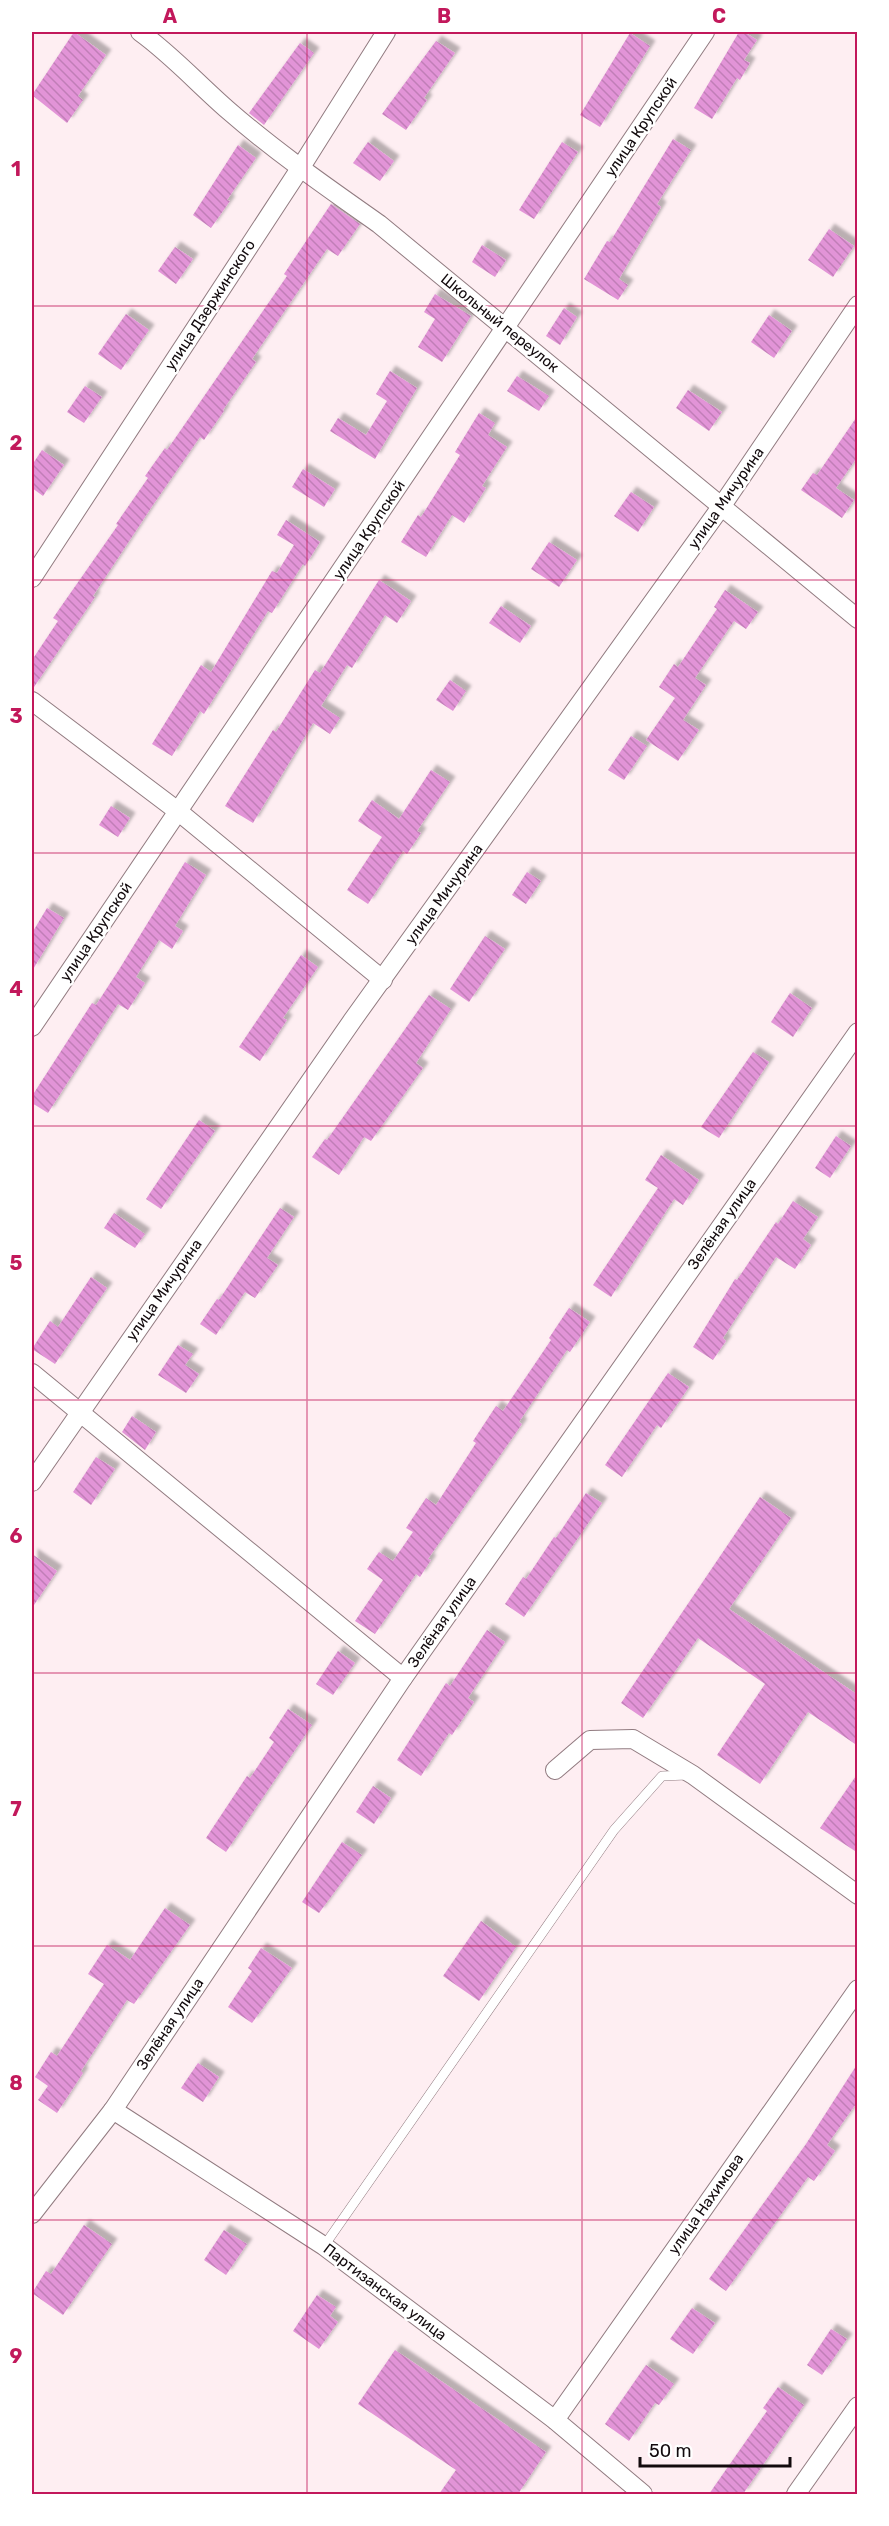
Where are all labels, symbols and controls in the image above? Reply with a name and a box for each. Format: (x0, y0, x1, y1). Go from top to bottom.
text: A (163, 4, 178, 28)
text: B (437, 4, 451, 28)
text: C (712, 4, 726, 28)
street label: улица Крупской (601, 74, 681, 180)
text: 1 (11, 157, 21, 181)
street label: улица Дзержинского (161, 236, 259, 374)
street label: Школьный переулок (437, 270, 563, 376)
text: 2 (10, 431, 23, 455)
street label: улица Мичурина (684, 444, 768, 552)
street label: улица Крупской (329, 477, 409, 583)
text: 3 (9, 704, 23, 728)
street label: улица Мичурина (402, 840, 486, 948)
street label: улица Крупской (56, 879, 136, 985)
text: 4 (9, 977, 23, 1001)
street label: Зелёная улица (684, 1175, 760, 1273)
street label: улица Мичурина (122, 1236, 206, 1344)
text: 5 (10, 1251, 23, 1275)
text: 6 (9, 1524, 23, 1548)
street label: Зелёная улица (404, 1573, 480, 1671)
text: 7 (10, 1797, 22, 1821)
street label: Зелёная улица (133, 1975, 207, 2073)
text: 8 (9, 2071, 23, 2095)
street label: улица Нахимова (665, 2150, 747, 2258)
street label: Партизанская улица (320, 2240, 450, 2344)
text: 9 (10, 2344, 23, 2368)
scale bar (640, 2430, 790, 2468)
text: 50 m (649, 2440, 692, 2462)

